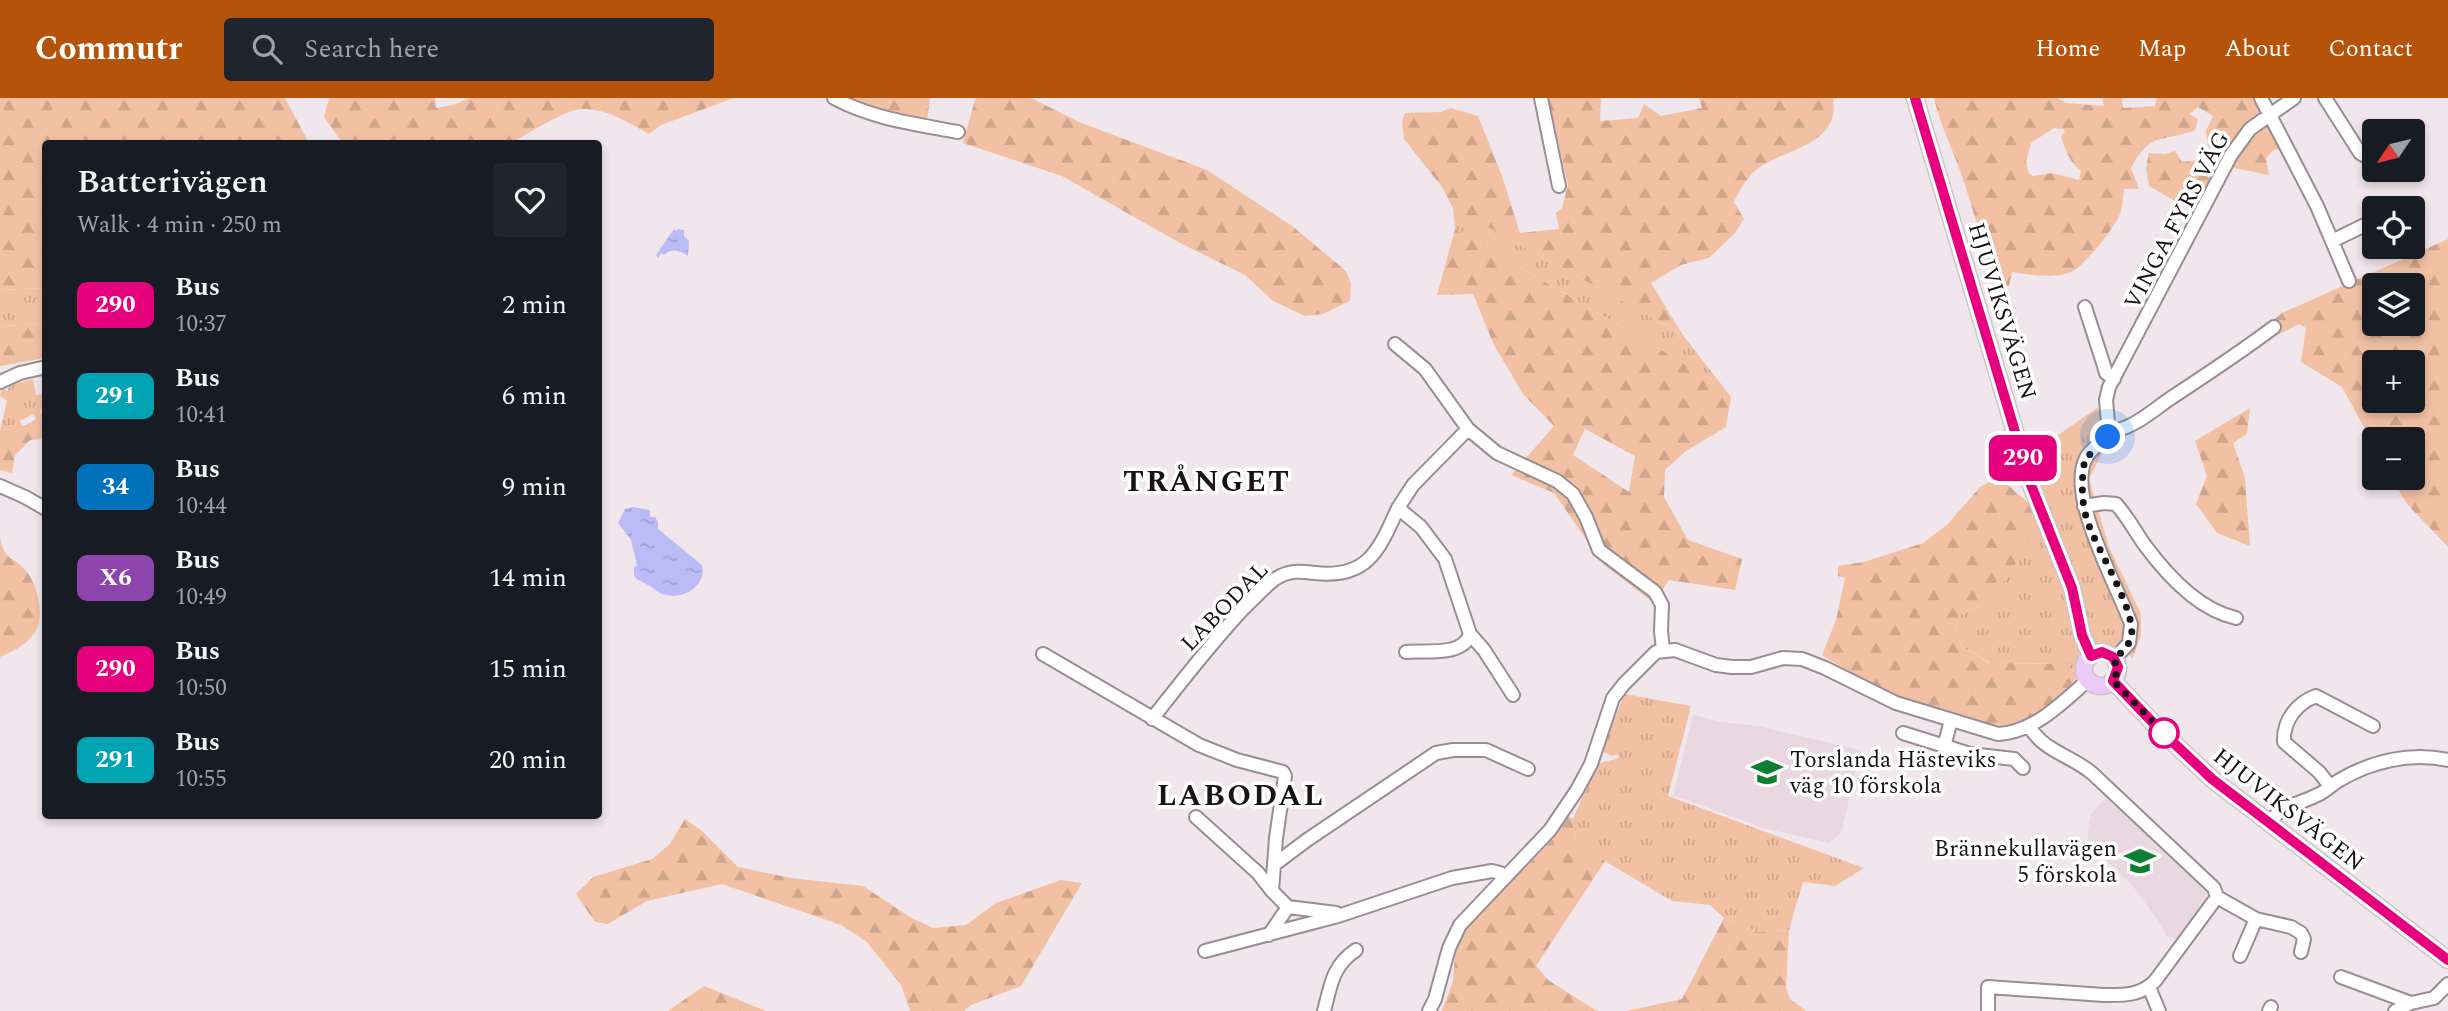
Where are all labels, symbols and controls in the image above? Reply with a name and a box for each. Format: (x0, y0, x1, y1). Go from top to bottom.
search box (224, 18, 714, 81)
text: Commutr (35, 24, 182, 74)
text: Search here (304, 29, 439, 69)
icon: search (248, 30, 286, 68)
text: Home (2035, 31, 2100, 67)
text: Map (2138, 31, 2186, 67)
text: About (2224, 31, 2290, 67)
text: Contact (2328, 31, 2413, 67)
north arrow (2362, 119, 2426, 182)
map controls (2362, 119, 2425, 490)
street label: VINGA FYRS VÄG (2115, 125, 2239, 316)
text: Batterivägen (77, 157, 268, 207)
button: heart (493, 163, 567, 237)
button: locate (2362, 196, 2425, 259)
text: Walk · 4 min · 250 m (77, 208, 282, 243)
street label: HJUVIKSVÄGEN (1958, 219, 2045, 404)
text: Bus (175, 267, 220, 307)
button: layers (2362, 273, 2425, 336)
text: 2 min (502, 285, 567, 325)
text: 290 (95, 287, 136, 323)
text: 10:37 (175, 307, 227, 342)
button: + (2362, 350, 2425, 413)
text: Bus (175, 358, 220, 398)
text: 6 min (502, 376, 567, 416)
text: 291 (95, 378, 136, 414)
text: 10:41 (175, 398, 227, 433)
your location (2090, 419, 2125, 454)
button: − (2362, 427, 2425, 490)
line badge: 290 (1983, 435, 2063, 481)
text: 290 (2003, 440, 2043, 476)
text: Bus (175, 449, 220, 489)
district label: TRÅNGET (1123, 459, 1291, 505)
text: 9 min (502, 467, 567, 507)
text: 34 (102, 469, 129, 505)
text: 10:44 (175, 489, 227, 524)
text: Bus (175, 540, 220, 580)
street label: LABODAL (1173, 554, 1277, 660)
text: 14 min (489, 558, 567, 598)
text: X6 (99, 560, 132, 596)
text: 10:49 (175, 580, 227, 615)
text: Bus (175, 631, 220, 671)
text: 15 min (489, 649, 567, 689)
text: 290 (95, 651, 136, 687)
text: 10:50 (175, 671, 227, 706)
unlabelled marker (2149, 718, 2179, 748)
text: Bus (175, 722, 220, 762)
text: 20 min (489, 740, 567, 780)
street label: HJUVIKSVÄGEN (2205, 740, 2371, 880)
text: 291 (95, 742, 136, 778)
place label: Torslanda Hästeviks väg 10 förskola (1789, 743, 1997, 804)
school or university icon: Torslanda Hästeviks väg 10 förskola (1750, 755, 1784, 789)
text: 10:55 (175, 762, 227, 797)
district label: LABODAL (1157, 773, 1325, 819)
place label: Brännekullavägen 5 förskola (1934, 832, 2117, 893)
school or university icon: Brännekullavägen 5 förskola (2123, 844, 2157, 878)

